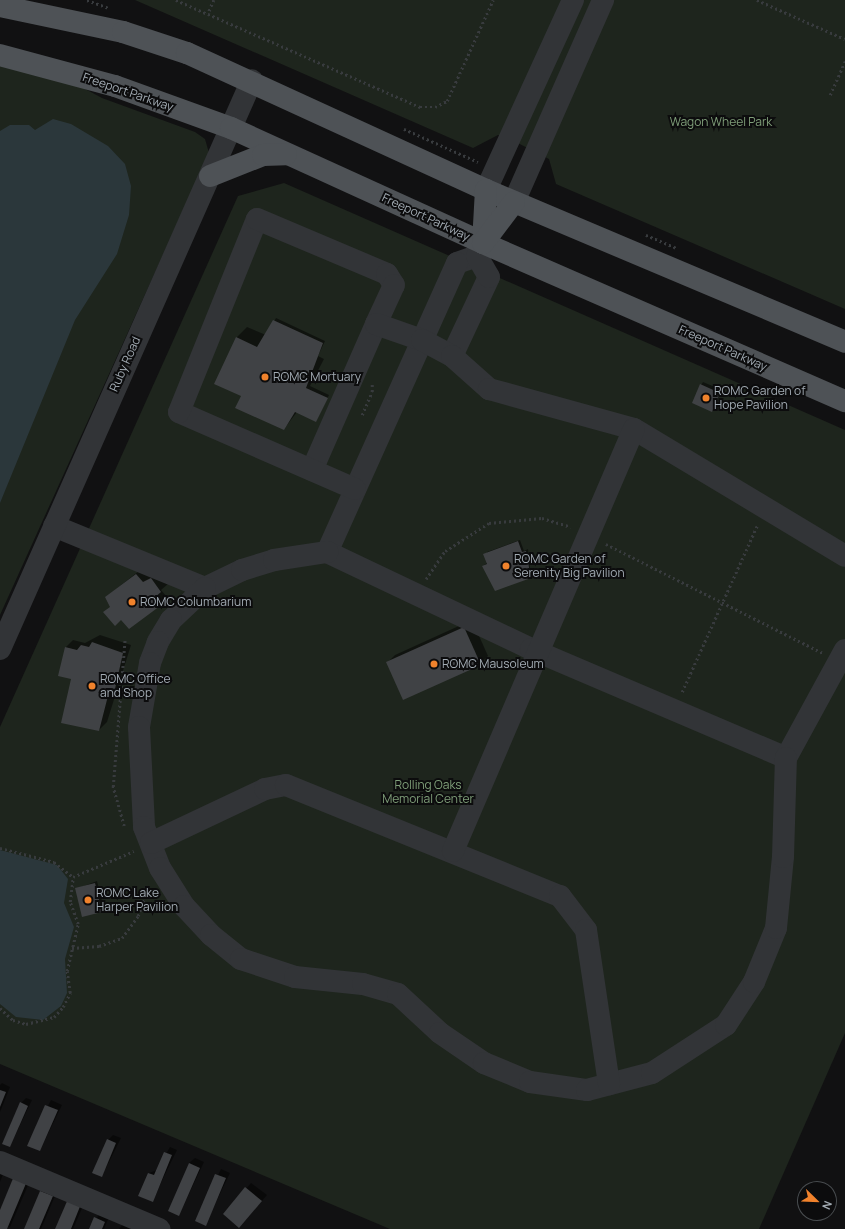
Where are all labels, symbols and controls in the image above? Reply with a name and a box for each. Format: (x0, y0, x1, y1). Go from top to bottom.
street label: Freeport Parkway (81, 70, 175, 114)
park label: Wagon Wheel Park (670, 115, 772, 129)
street label: Freeport Parkway (380, 190, 472, 244)
street label: Freeport Parkway (677, 322, 769, 374)
street label: Ruby Road (106, 334, 144, 394)
place label: ROMC Mortuary (273, 370, 361, 384)
marker: ROMC Mortuary (260, 372, 270, 382)
place label: ROMC Garden of Hope Pavilion (714, 384, 805, 412)
marker: ROMC Garden of Hope Pavilion (701, 393, 711, 403)
place label: ROMC Garden of Serenity Big Pavilion (514, 552, 625, 580)
marker: ROMC Garden of Serenity Big Pavilion (501, 561, 511, 571)
place label: ROMC Columbarium (140, 595, 251, 609)
marker: ROMC Columbarium (127, 597, 137, 607)
place label: ROMC Mausoleum (442, 657, 544, 671)
marker: ROMC Mausoleum (429, 659, 439, 669)
place label: ROMC Office and Shop (100, 672, 170, 700)
marker: ROMC Office and Shop (87, 681, 97, 691)
park label: Rolling Oaks Memorial Center (382, 778, 474, 806)
place label: ROMC Lake Harper Pavilion (96, 886, 178, 914)
marker: ROMC Lake Harper Pavilion (83, 895, 93, 905)
north arrow (797, 1181, 837, 1221)
text: N (819, 1199, 836, 1212)

